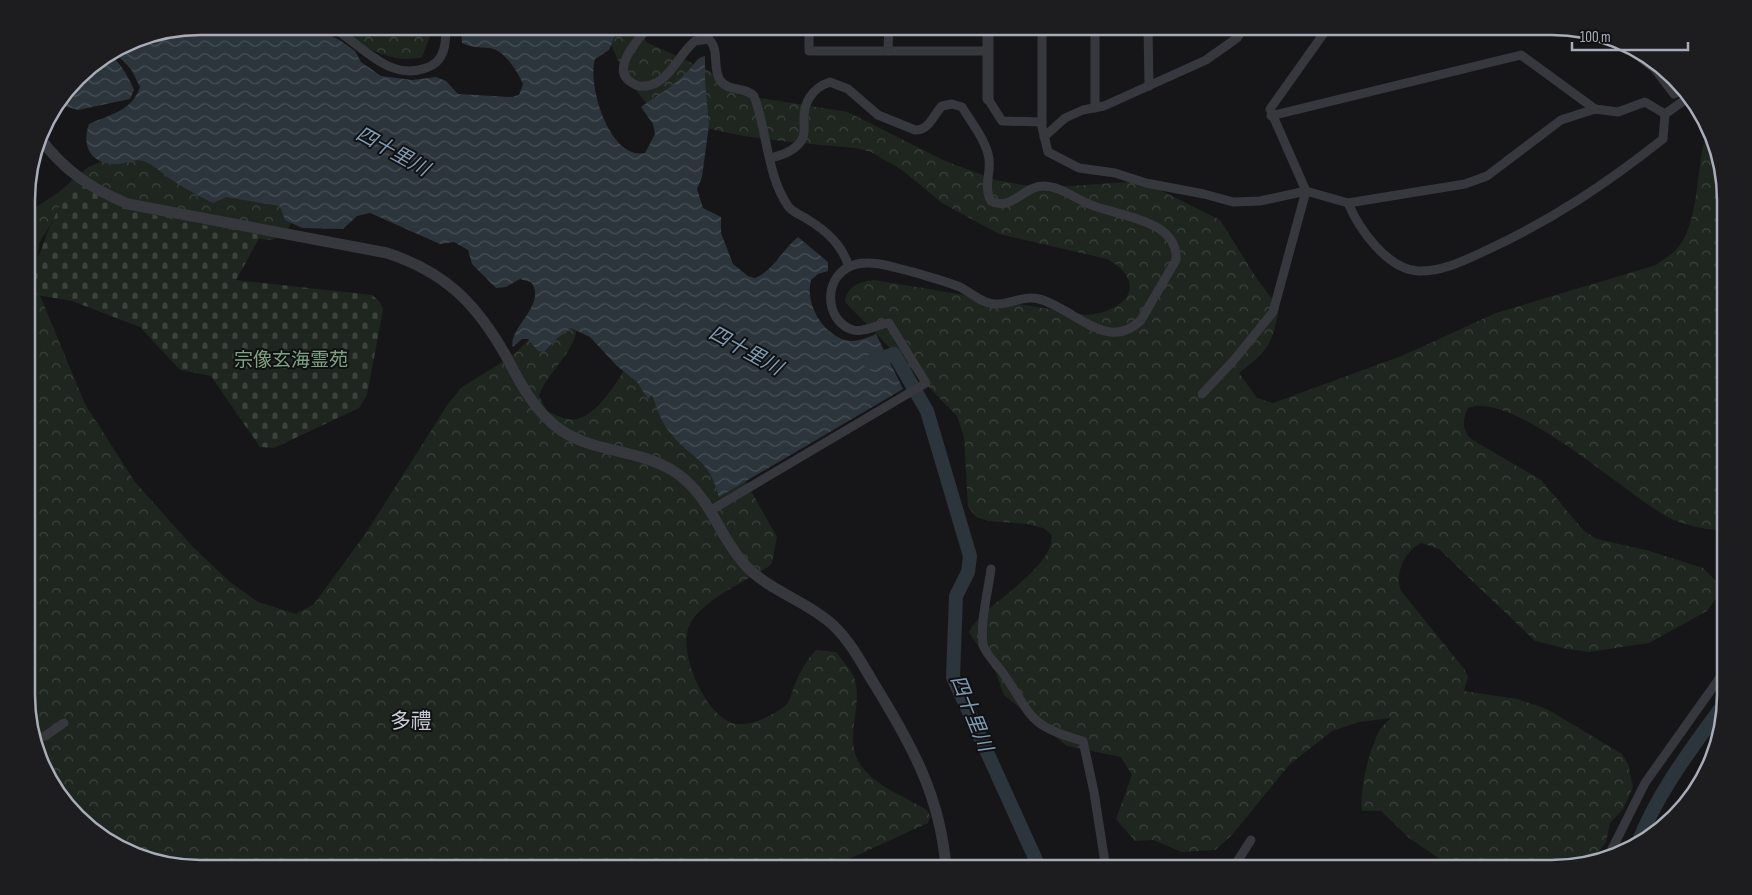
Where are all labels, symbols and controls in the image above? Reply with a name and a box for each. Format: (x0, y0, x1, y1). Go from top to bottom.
scale bar (1572, 20, 1688, 52)
text: 100 m (1580, 28, 1611, 47)
water label: 四十里川 (352, 122, 435, 183)
water label: 四十里川 (705, 321, 788, 382)
park label: 宗像玄海霊苑 (234, 349, 348, 372)
water label: 四十里川 (945, 672, 998, 757)
district label: 多禮 (390, 709, 432, 734)

